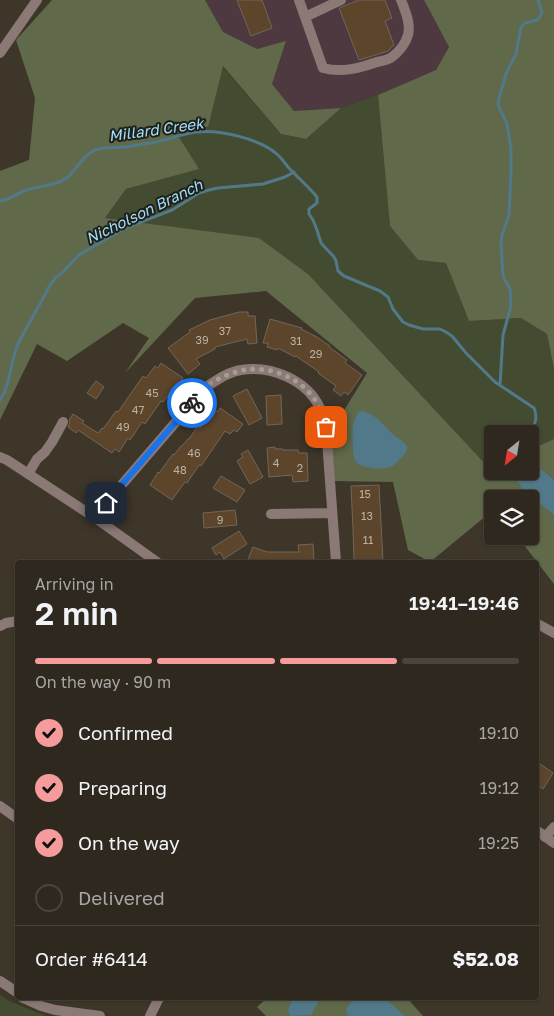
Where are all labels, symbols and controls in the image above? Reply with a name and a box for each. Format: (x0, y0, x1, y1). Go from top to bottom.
water label: Millard Creek (107, 113, 206, 145)
water label: Nicholson Branch (83, 175, 206, 247)
house number: 37 (219, 324, 231, 337)
house number: 39 (195, 333, 209, 346)
house number: 31 (290, 334, 302, 347)
house number: 29 (309, 347, 323, 360)
courier (167, 378, 217, 428)
house number: 45 (145, 386, 159, 399)
icon: bike (178, 389, 206, 417)
house number: 47 (132, 403, 144, 416)
pin (305, 406, 347, 448)
icon: bag (312, 413, 340, 441)
house number: 49 (116, 420, 130, 433)
north arrow (484, 425, 539, 480)
map controls (484, 425, 539, 545)
house number: 46 (187, 446, 201, 459)
house number: 4 (273, 456, 280, 469)
house number: 2 (297, 461, 303, 474)
house number: 48 (173, 463, 187, 476)
pin (85, 482, 127, 524)
house number: 15 (359, 487, 371, 500)
icon: home (92, 489, 120, 517)
button: layers (484, 490, 539, 545)
house number: 13 (361, 509, 373, 522)
house number: 9 (217, 513, 223, 526)
house number: 11 (363, 533, 373, 546)
text: Arriving in (35, 574, 114, 594)
text: 19:41–19:46 (409, 591, 519, 614)
text: 2 min (35, 594, 118, 632)
text: On the way · 90 m (35, 672, 171, 692)
icon: check (35, 719, 63, 747)
text: Confirmed (78, 721, 173, 744)
text: 19:10 (479, 723, 519, 743)
icon: check (35, 774, 63, 802)
text: Preparing (78, 776, 167, 799)
text: 19:12 (480, 778, 519, 798)
icon: check (35, 829, 63, 857)
text: On the way (78, 831, 180, 854)
text: 19:25 (478, 833, 519, 853)
text: Delivered (78, 886, 165, 909)
text: Order #6414 (35, 947, 148, 970)
text: $52.08 (452, 947, 519, 970)

